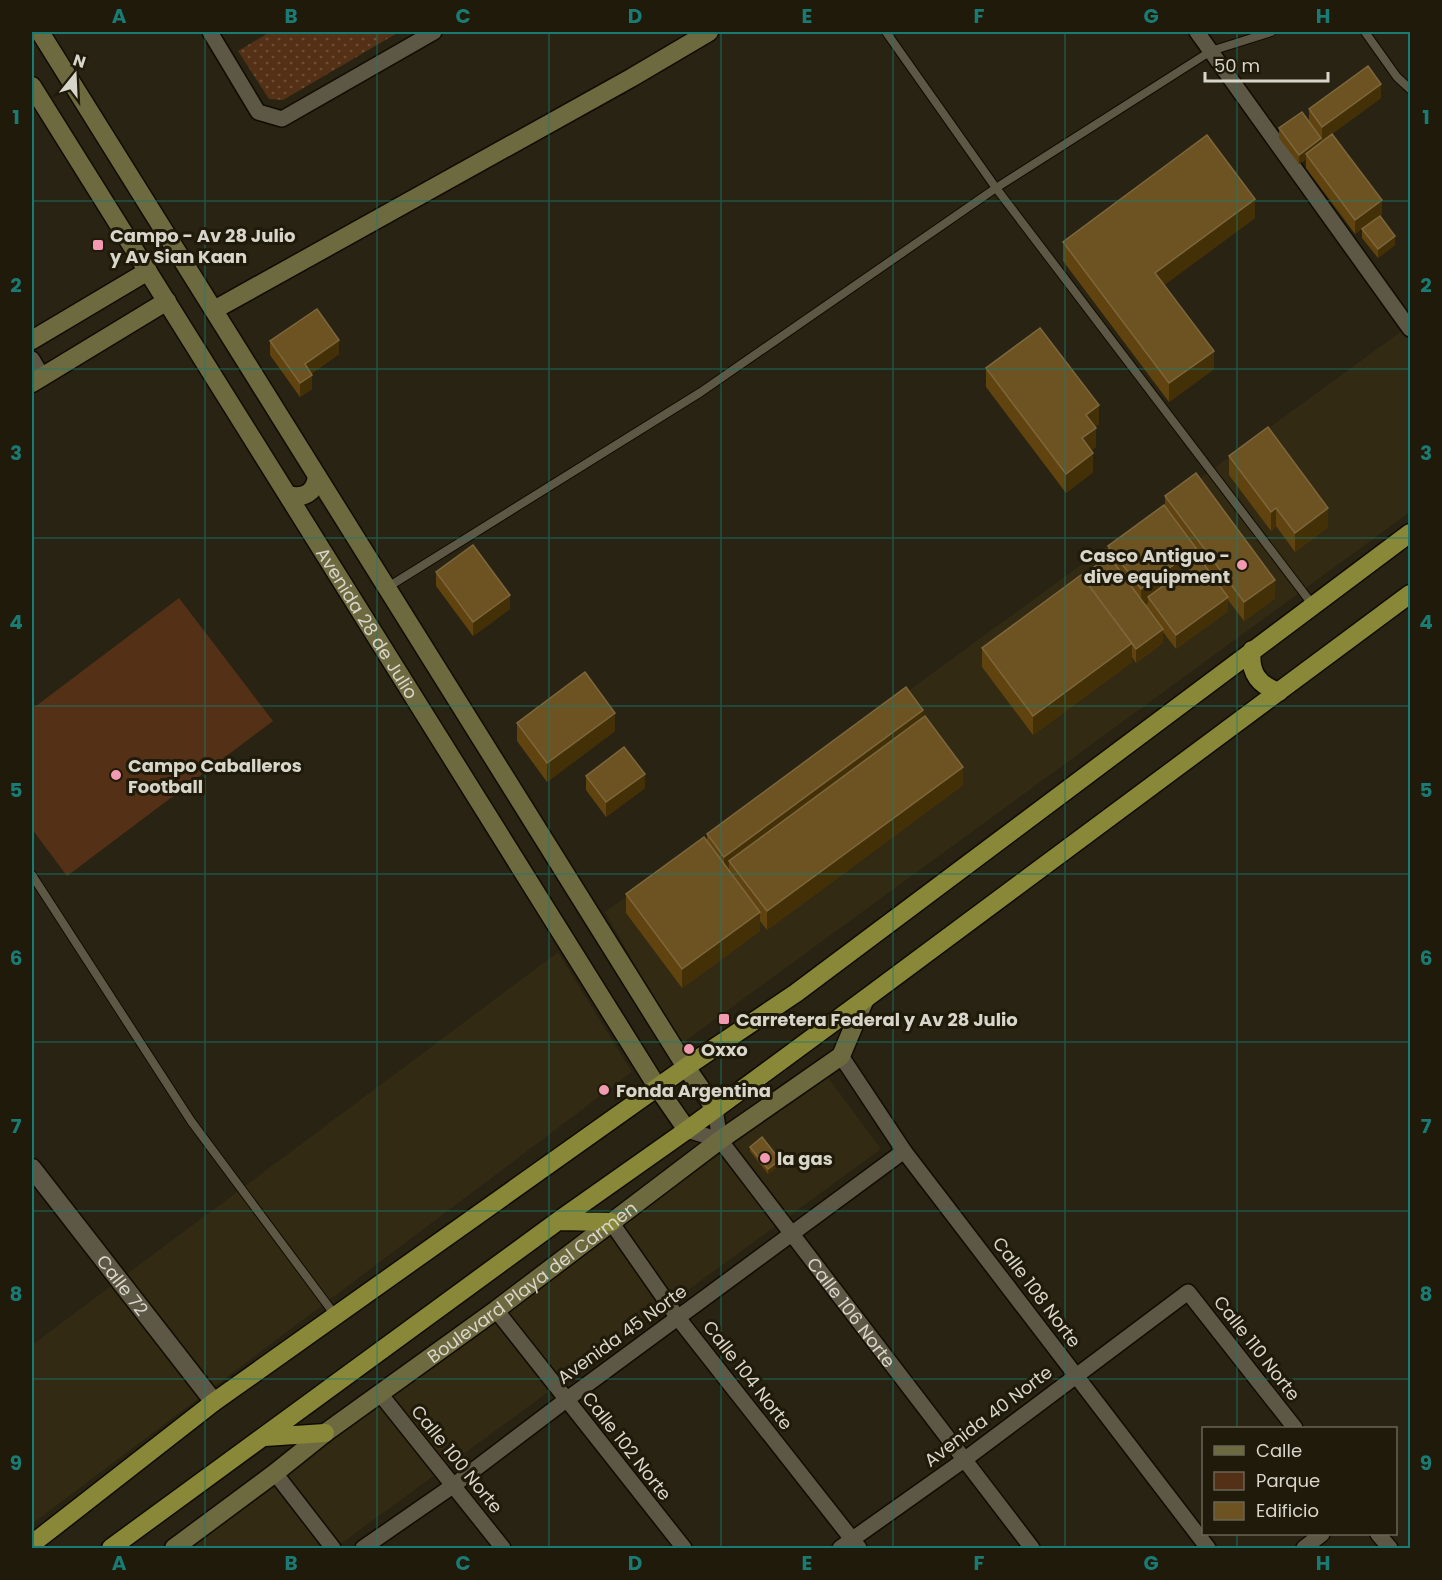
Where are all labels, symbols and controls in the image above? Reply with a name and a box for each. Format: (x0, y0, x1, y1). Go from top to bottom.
text: A (112, 2, 127, 30)
text: B (284, 2, 298, 30)
text: C (455, 2, 471, 30)
text: D (628, 2, 642, 30)
text: E (802, 2, 812, 30)
text: F (974, 2, 985, 30)
text: G (1143, 2, 1159, 30)
text: H (1316, 2, 1330, 30)
north arrow (45, 45, 105, 105)
scale bar (1205, 45, 1328, 83)
text: N (70, 48, 89, 74)
text: 50 m (1214, 53, 1260, 78)
text: 1 (12, 103, 20, 131)
text: 1 (1422, 103, 1430, 131)
place label: Campo - Av 28 Julio y Av Sian Kaan (109, 223, 296, 269)
marker: Campo - Av 28 Julio y Av Sian Kaan (91, 238, 105, 252)
text: 2 (10, 271, 22, 299)
text: 2 (1420, 271, 1432, 299)
text: 3 (10, 439, 22, 467)
text: 3 (1420, 439, 1432, 467)
street label: Avenida 28 de Julio (311, 542, 424, 704)
place label: Casco Antiguo - dive equipment (1080, 543, 1230, 589)
marker: Casco Antiguo - dive equipment (1235, 558, 1249, 572)
text: 4 (9, 608, 23, 636)
text: 4 (1419, 608, 1433, 636)
place label: Campo Caballeros Football (128, 753, 302, 799)
marker: Campo Caballeros Football (109, 768, 123, 782)
text: 5 (10, 776, 23, 804)
text: 5 (1420, 776, 1433, 804)
text: 6 (10, 944, 22, 972)
text: 6 (1420, 944, 1432, 972)
place label: Carretera Federal y Av 28 Julio (736, 1007, 1018, 1032)
marker: Carretera Federal y Av 28 Julio (717, 1012, 731, 1026)
place label: Oxxo (701, 1037, 748, 1062)
marker: Oxxo (682, 1042, 696, 1056)
place label: Fonda Argentina (616, 1078, 771, 1103)
marker: Fonda Argentina (597, 1083, 611, 1097)
text: 7 (11, 1112, 22, 1140)
text: 7 (1421, 1112, 1432, 1140)
place label: la gas (777, 1146, 833, 1171)
marker: la gas (758, 1151, 772, 1165)
street label: Boulevard Playa del Carmen (422, 1195, 642, 1368)
street label: Calle 108 Norte (987, 1231, 1087, 1353)
street label: Calle 72 (91, 1249, 155, 1321)
street label: Calle 106 Norte (801, 1252, 902, 1372)
street label: Avenida 45 Norte (552, 1278, 692, 1390)
text: 8 (10, 1280, 22, 1308)
text: 8 (1420, 1280, 1432, 1308)
street label: Calle 110 Norte (1208, 1290, 1306, 1406)
street label: Calle 104 Norte (697, 1315, 799, 1435)
street label: Avenida 40 Norte (919, 1360, 1057, 1472)
street label: Calle 102 Norte (577, 1386, 677, 1506)
street label: Calle 100 Norte (406, 1400, 508, 1518)
legend (1202, 1427, 1397, 1535)
text: Calle (1256, 1438, 1302, 1463)
text: 9 (10, 1449, 22, 1477)
text: 9 (1420, 1449, 1432, 1477)
text: Parque (1256, 1468, 1320, 1493)
text: Edificio (1256, 1498, 1319, 1523)
text: A (112, 1549, 127, 1577)
text: B (284, 1549, 298, 1577)
text: C (455, 1549, 471, 1577)
text: D (628, 1549, 642, 1577)
text: E (802, 1549, 812, 1577)
text: F (974, 1549, 985, 1577)
text: G (1143, 1549, 1159, 1577)
text: H (1316, 1549, 1330, 1577)

